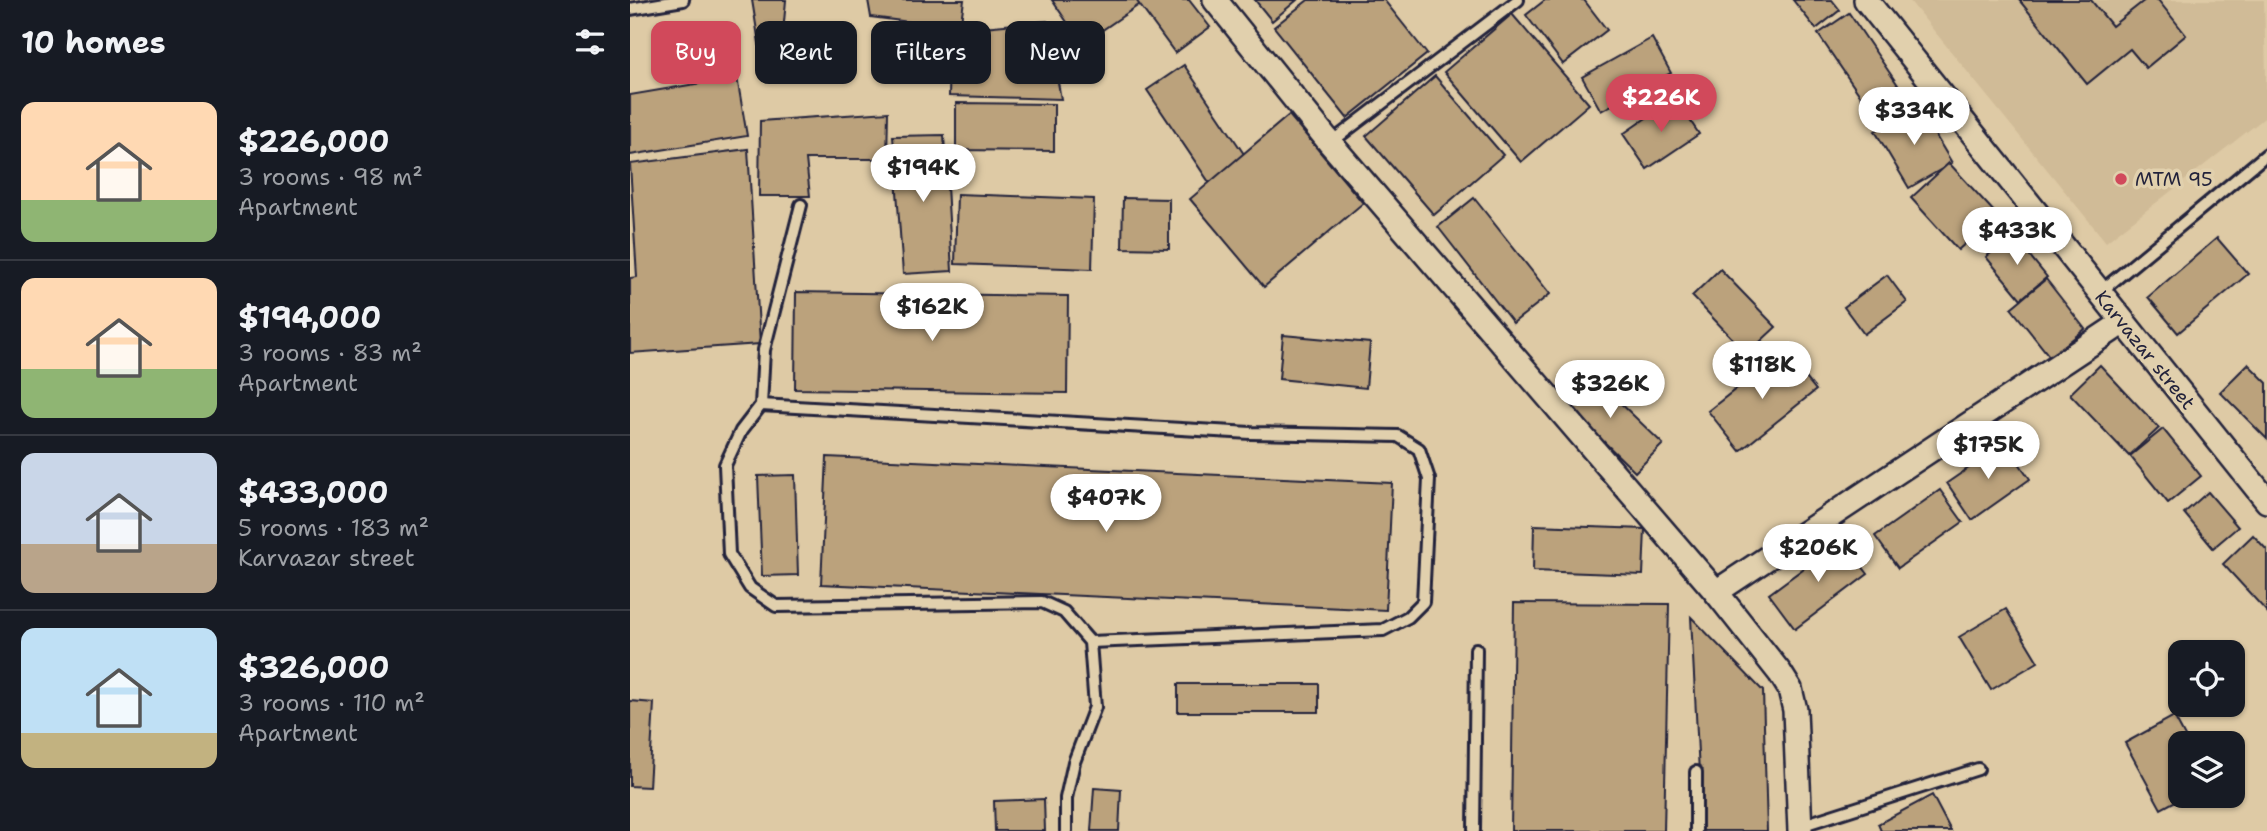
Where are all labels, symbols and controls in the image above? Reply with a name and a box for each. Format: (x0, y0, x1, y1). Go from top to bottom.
chip: Buy (651, 21, 741, 84)
chip: Rent (755, 21, 857, 84)
chip: Filters (871, 21, 991, 84)
chip: New (1005, 21, 1105, 84)
text: 10 homes (21, 22, 166, 63)
icon: filters (571, 23, 609, 61)
pin: $226K (1612, 74, 1710, 134)
text: $226K (1622, 82, 1700, 112)
pin: $334K (1865, 88, 1963, 147)
text: $334K (1875, 95, 1953, 125)
text: $226,000 (238, 121, 390, 162)
icon: home (77, 130, 161, 214)
pin: $194K (874, 144, 972, 204)
text: $194K (887, 152, 959, 182)
text: 3 rooms · 98 m² (238, 162, 423, 192)
place label: МТМ 95 (2135, 167, 2213, 192)
marker: МТМ 95 (2113, 171, 2129, 187)
text: Apartment (238, 192, 358, 222)
pin: $433K (1968, 208, 2066, 267)
text: $433K (1978, 215, 2056, 245)
pin: $162K (883, 284, 981, 343)
street label: Karvazar street (2089, 285, 2201, 415)
text: $162K (896, 291, 968, 321)
text: $194,000 (238, 297, 381, 338)
icon: home (77, 306, 161, 390)
text: 3 rooms · 83 m² (238, 338, 422, 368)
pin: $118K (1713, 342, 1811, 401)
text: $118K (1728, 349, 1796, 379)
pin: $326K (1561, 360, 1659, 420)
text: Apartment (238, 368, 358, 398)
text: $326K (1571, 368, 1649, 398)
pin: $175K (1939, 421, 2037, 481)
text: $175K (1953, 429, 2023, 459)
text: $433,000 (238, 472, 389, 513)
pin: $407K (1057, 475, 1155, 534)
icon: home (77, 481, 161, 565)
text: $407K (1066, 482, 1146, 512)
text: 5 rooms · 183 m² (238, 513, 429, 543)
pin: $206K (1769, 524, 1867, 584)
text: $206K (1779, 532, 1857, 562)
text: Karvazar street (238, 543, 415, 573)
map controls (2168, 640, 2245, 808)
button: locate (2168, 640, 2245, 717)
text: $326,000 (238, 647, 389, 688)
icon: home (77, 656, 161, 740)
text: 3 rooms · 110 m² (238, 688, 425, 718)
text: Apartment (238, 718, 358, 748)
button: layers (2168, 731, 2245, 808)

